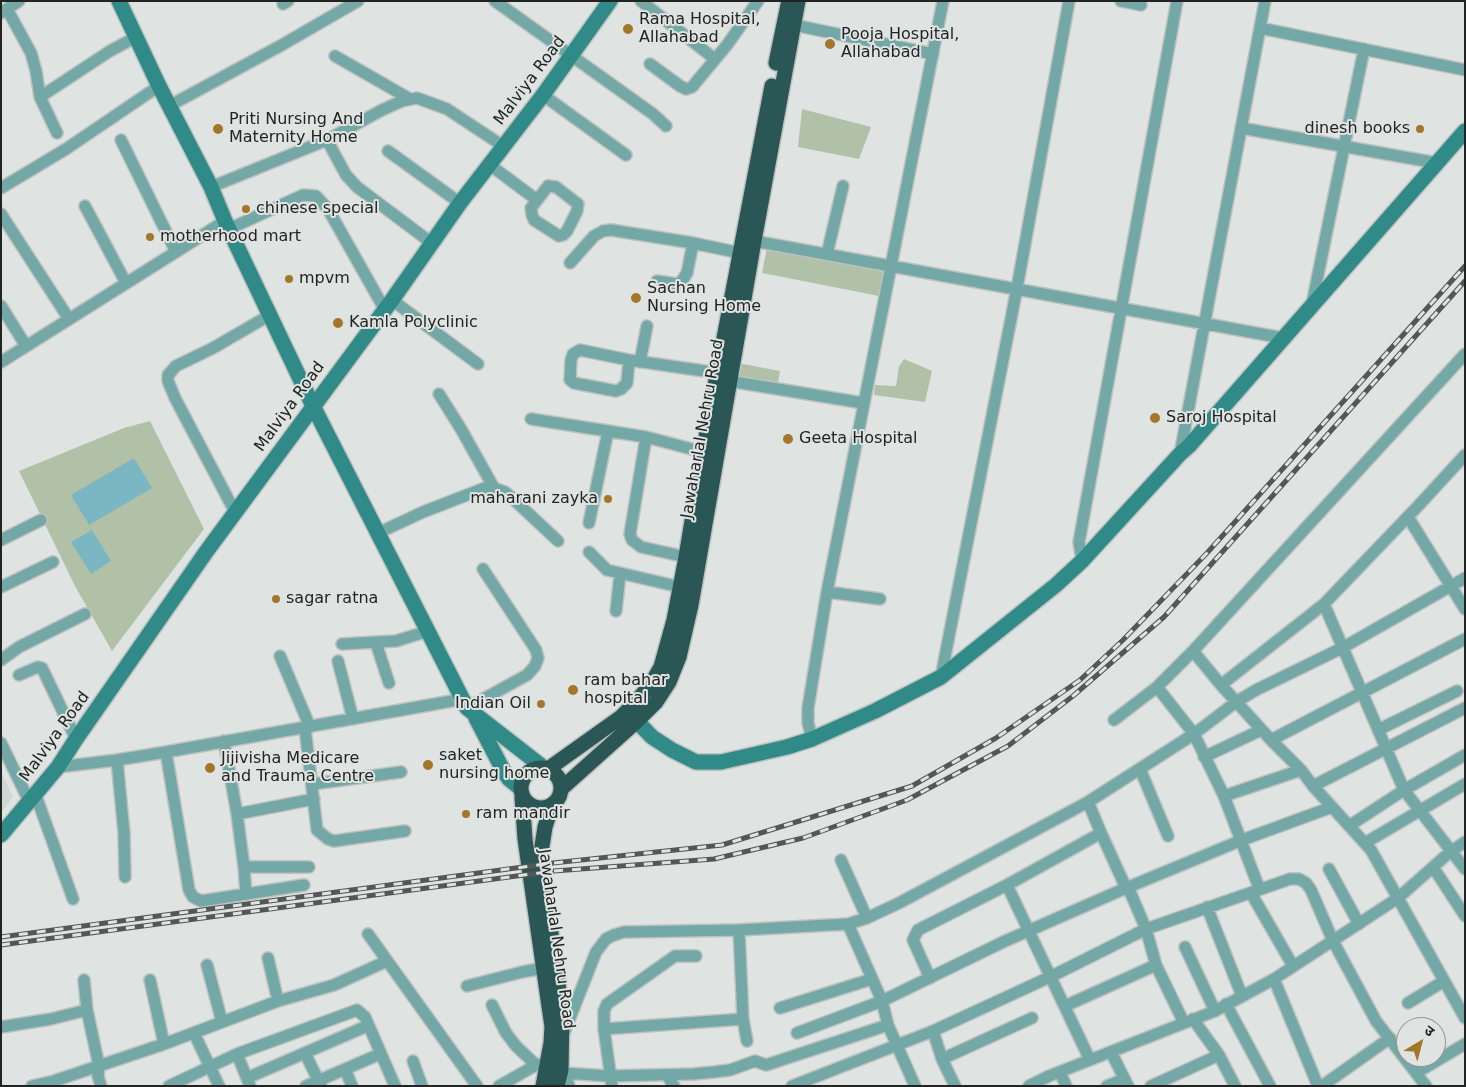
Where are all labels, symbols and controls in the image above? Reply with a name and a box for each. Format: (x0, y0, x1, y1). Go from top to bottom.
place label: Rama Hospital, Allahabad (639, 10, 760, 48)
marker: Rama Hospital, Allahabad (621, 22, 635, 36)
place label: Pooja Hospital, Allahabad (841, 25, 959, 63)
street label: Malviya Road (490, 33, 570, 129)
marker: Pooja Hospital, Allahabad (823, 37, 837, 51)
place label: Priti Nursing And Maternity Home (229, 110, 363, 148)
place label: dinesh books (1305, 119, 1410, 139)
marker: Priti Nursing And Maternity Home (211, 122, 225, 136)
marker: dinesh books (1414, 123, 1426, 135)
place label: chinese special (256, 199, 378, 219)
marker: chinese special (240, 203, 252, 215)
place label: motherhood mart (160, 227, 301, 247)
marker: motherhood mart (144, 231, 156, 243)
place label: mpvm (299, 269, 350, 289)
marker: mpvm (283, 273, 295, 285)
place label: Sachan Nursing Home (647, 279, 761, 317)
marker: Sachan Nursing Home (629, 291, 643, 305)
place label: Kamla Polyclinic (349, 313, 478, 333)
marker: Kamla Polyclinic (331, 316, 345, 330)
street label: Jawaharlal Nehru Road (678, 338, 728, 520)
street label: Malviya Road (251, 358, 329, 456)
place label: Saroj Hospital (1166, 408, 1277, 428)
marker: Saroj Hospital (1148, 411, 1162, 425)
place label: Geeta Hospital (799, 429, 918, 449)
marker: Geeta Hospital (781, 432, 795, 446)
place label: maharani zayka (470, 489, 598, 509)
marker: maharani zayka (602, 493, 614, 505)
place label: sagar ratna (286, 589, 378, 609)
marker: sagar ratna (270, 593, 282, 605)
place label: ram bahar hospital (584, 671, 668, 709)
marker: ram bahar hospital (566, 683, 580, 697)
street label: Malviya Road (16, 688, 94, 786)
place label: Indian Oil (455, 694, 531, 714)
marker: Indian Oil (535, 698, 547, 710)
place label: saket nursing home (439, 746, 549, 784)
place label: Jijivisha Medicare and Trauma Centre (221, 749, 374, 787)
marker: saket nursing home (421, 758, 435, 772)
marker: Jijivisha Medicare and Trauma Centre (203, 761, 217, 775)
place label: ram mandir (476, 804, 570, 824)
marker: ram mandir (460, 808, 472, 820)
street label: Jawaharlal Nehru Road (534, 848, 578, 1030)
north arrow (1396, 1017, 1446, 1067)
text: उ (1421, 1022, 1438, 1040)

